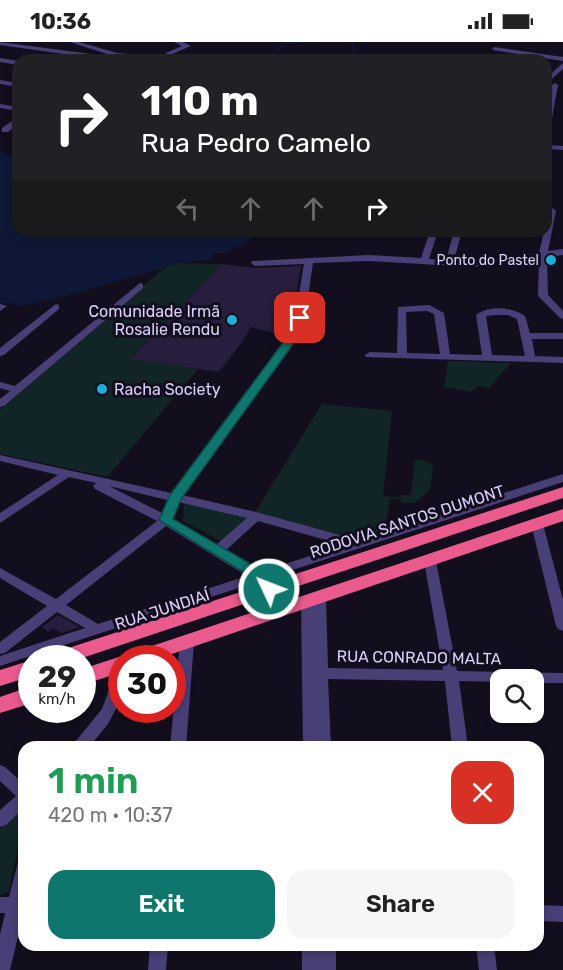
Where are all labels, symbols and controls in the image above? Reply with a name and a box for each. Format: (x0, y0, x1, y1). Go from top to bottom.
text: 10:36 (30, 8, 91, 35)
text: 110 m (141, 76, 259, 126)
icon: right (42, 78, 120, 156)
text: Rua Pedro Camelo (141, 127, 371, 159)
icon: left (171, 192, 204, 225)
icon: ahead (234, 192, 267, 225)
icon: ahead (297, 192, 330, 225)
icon: right (360, 192, 393, 225)
place label: Ponto do Pastel (437, 252, 539, 269)
marker: Ponto do Pastel (544, 253, 558, 267)
pin (274, 292, 325, 343)
icon: arrive (283, 301, 316, 334)
place label: Comunidade Irmã Rosalie Rendu (88, 302, 220, 339)
marker: Comunidade Irmã Rosalie Rendu (225, 313, 239, 327)
place label: Racha Society (114, 380, 221, 399)
marker: Racha Society (95, 382, 109, 396)
street label: RODOVIA SANTOS DUMONT (307, 481, 507, 562)
position arrow (237, 557, 301, 621)
street label: RUA JUNDIAÍ (112, 585, 213, 634)
speed limit sign: 30 (108, 645, 186, 723)
street label: RUA CONRADO MALTA (337, 647, 502, 668)
text: 29 (38, 659, 76, 695)
map controls (490, 669, 544, 723)
button: search (490, 669, 544, 723)
text: km/h (38, 690, 76, 708)
text: 1 min (48, 759, 139, 802)
button: close (451, 761, 514, 824)
text: 420 m · 10:37 (48, 803, 173, 827)
button: Exit (48, 870, 275, 939)
button: Share (287, 870, 514, 939)

